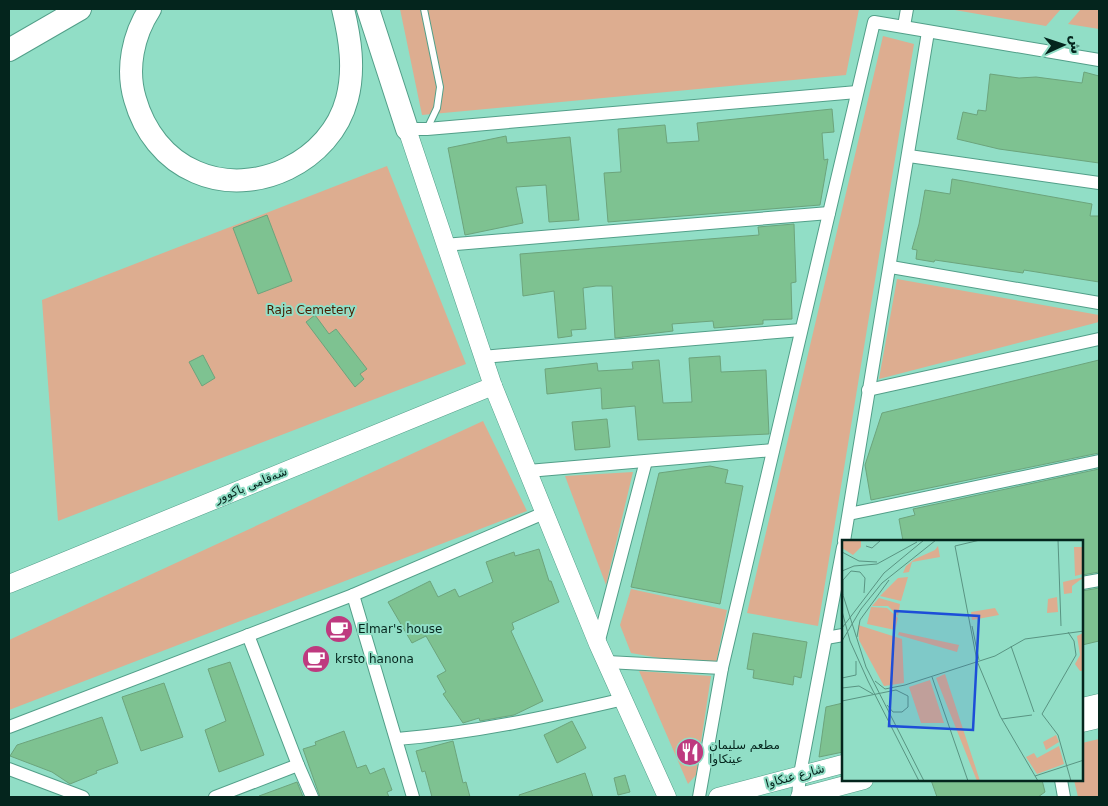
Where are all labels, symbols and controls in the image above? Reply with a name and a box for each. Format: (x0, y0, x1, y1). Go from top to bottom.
north arrow (1038, 20, 1088, 70)
text: ش (1067, 34, 1084, 54)
park label: Raja Cemetery (267, 303, 355, 317)
street label: شەقامی باکوور (212, 464, 290, 507)
inset map (842, 540, 1083, 781)
cafe icon: Elmar's house (324, 614, 354, 644)
place label: Elmar's house (358, 622, 442, 636)
cafe icon: krsto hanona (301, 644, 331, 674)
place label: krsto hanona (335, 652, 414, 666)
restaurant icon: مطعم سليمان عينكاوا (675, 737, 705, 767)
place label: مطعم سليمان عينكاوا (709, 738, 780, 767)
street label: شارع عنكاوا (764, 761, 826, 792)

